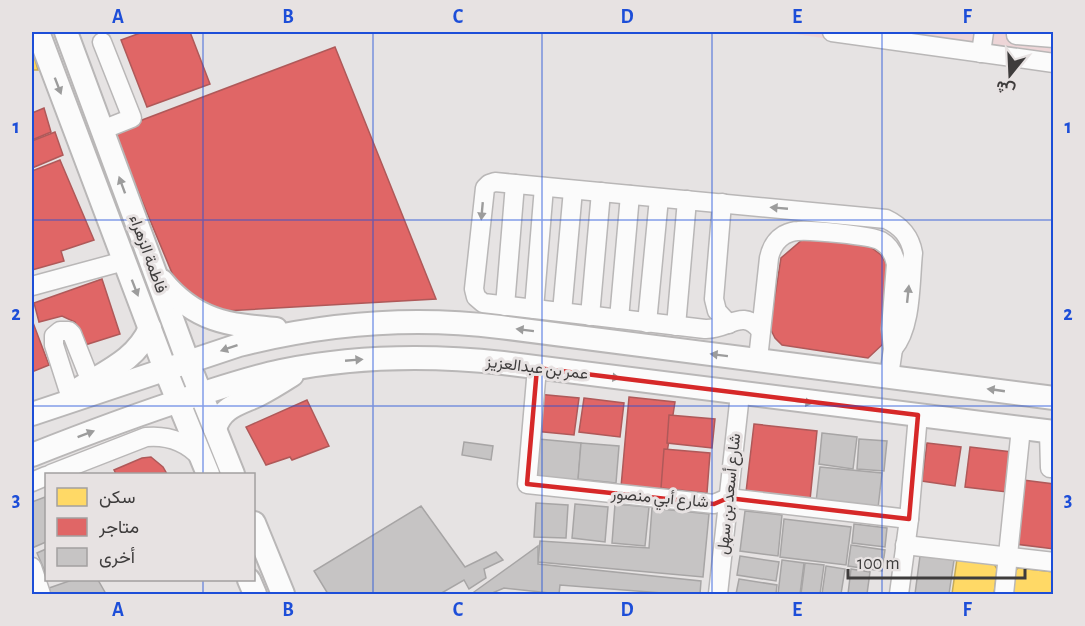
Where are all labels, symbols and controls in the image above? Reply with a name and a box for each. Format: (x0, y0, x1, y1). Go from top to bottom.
text: A (112, 7, 124, 27)
text: B (282, 7, 294, 27)
text: C (453, 7, 464, 27)
text: D (620, 7, 634, 27)
text: E (792, 7, 802, 27)
text: F (962, 7, 972, 27)
north arrow (980, 45, 1040, 105)
one-way arrow (54, 77, 64, 95)
text: ش (994, 77, 1018, 99)
text: 1 (12, 117, 20, 137)
text: 1 (1064, 117, 1072, 137)
one-way arrow (117, 175, 127, 193)
one-way arrow (477, 202, 487, 221)
one-way arrow (769, 203, 788, 213)
street label: فاطمة الزهراء (125, 213, 169, 296)
one-way arrow (130, 280, 140, 298)
one-way arrow (904, 285, 913, 304)
text: 2 (11, 304, 21, 324)
text: 2 (1063, 304, 1073, 324)
one-way arrow (516, 326, 535, 335)
one-way arrow (220, 344, 238, 354)
one-way arrow (709, 350, 728, 359)
street label: عمر بن عبدالعزيز (484, 354, 589, 384)
one-way arrow (345, 355, 364, 365)
one-way arrow (601, 373, 620, 382)
one-way arrow (986, 386, 1005, 395)
one-way arrow (795, 397, 814, 407)
one-way arrow (77, 429, 95, 438)
street label: شارع أسعد بن سهل (714, 433, 746, 556)
legend (45, 473, 255, 581)
street label: شارع أبي منصور (609, 485, 710, 515)
text: سكن (99, 489, 135, 508)
text: 3 (12, 490, 20, 510)
text: 3 (1064, 490, 1072, 510)
text: متاجر (98, 519, 139, 538)
scale bar (848, 542, 1025, 580)
text: أخرى (99, 547, 135, 568)
text: 100 m (857, 555, 900, 573)
text: A (112, 600, 124, 620)
text: B (282, 600, 294, 620)
text: C (453, 600, 464, 620)
text: D (620, 600, 634, 620)
text: E (792, 600, 802, 620)
text: F (962, 600, 972, 620)

